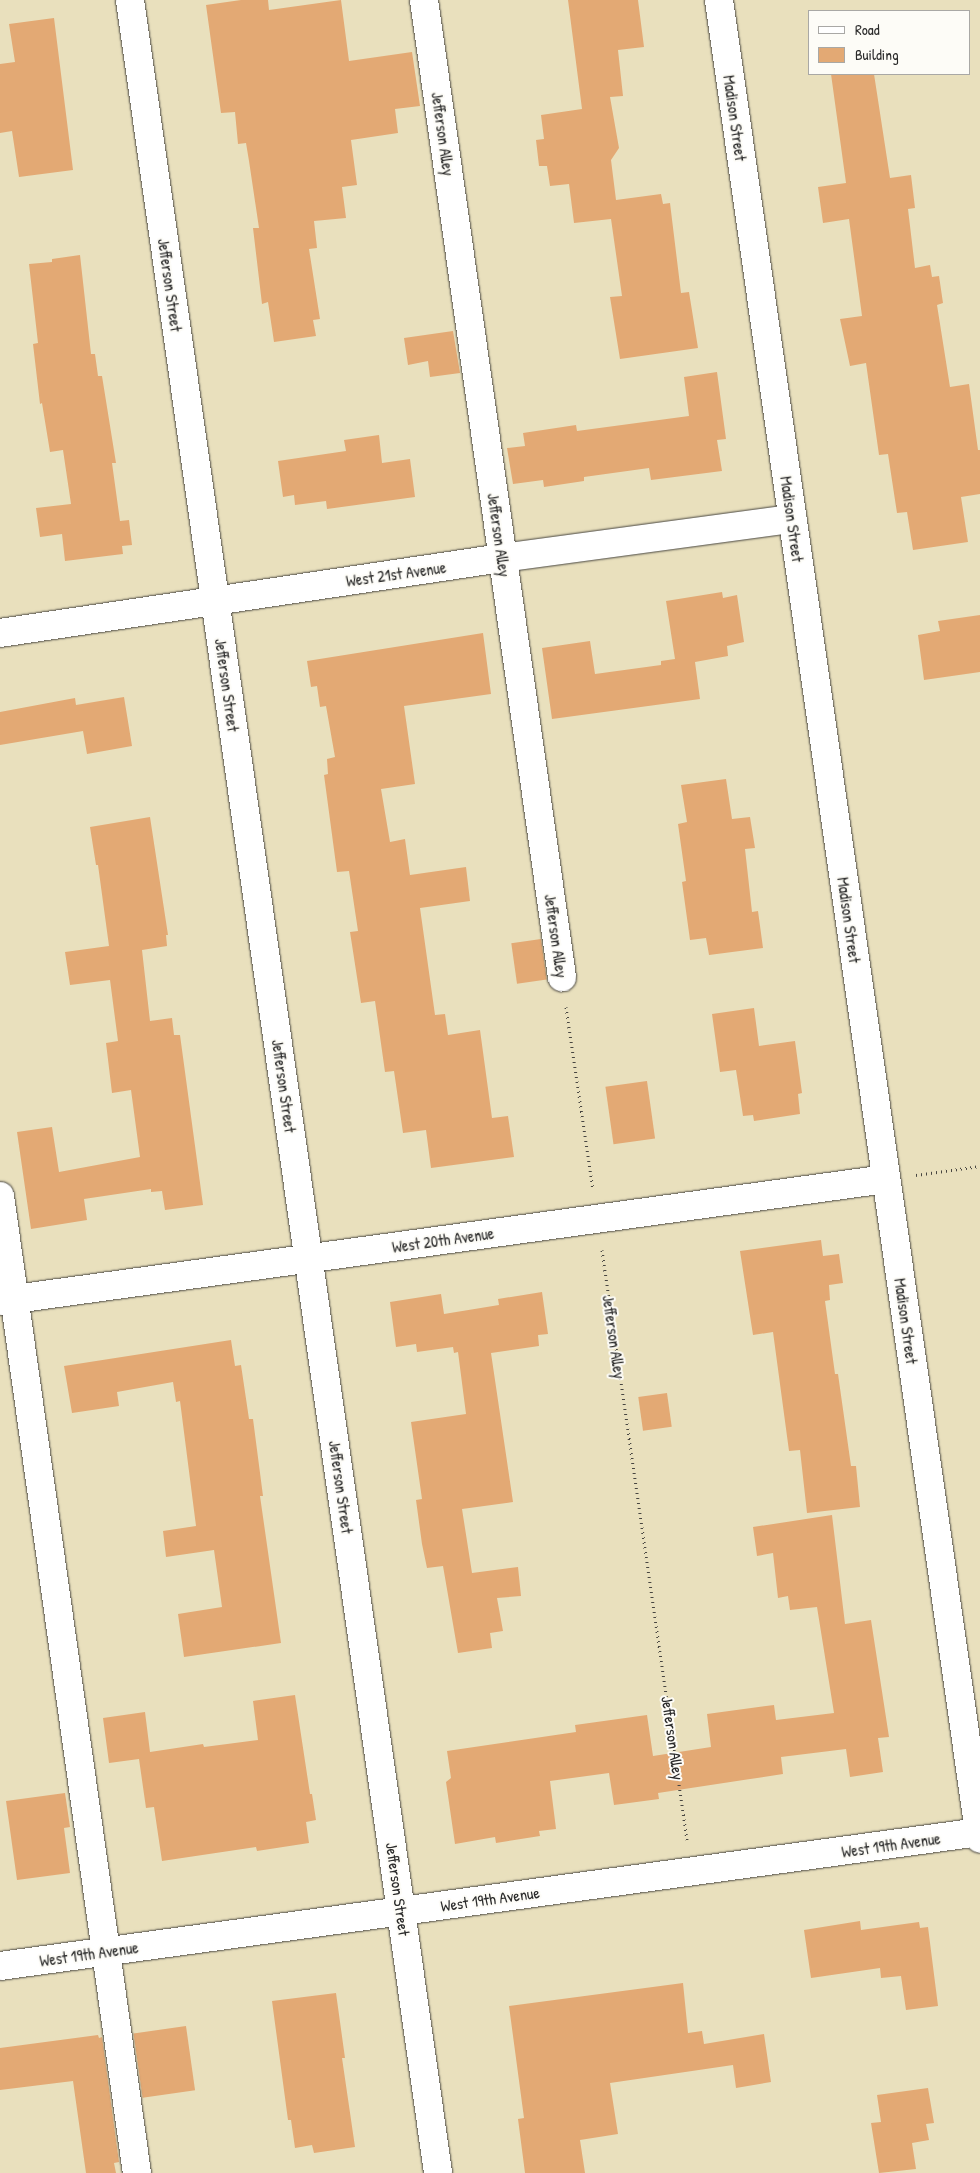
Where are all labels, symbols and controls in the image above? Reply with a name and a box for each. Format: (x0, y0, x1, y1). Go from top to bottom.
legend (808, 10, 970, 75)
text: Road (855, 19, 880, 40)
text: Building (855, 44, 899, 65)
street label: Madison Street (719, 74, 751, 162)
street label: Jefferson Alley (428, 91, 458, 177)
street label: Jefferson Street (154, 237, 186, 333)
street label: Madison Street (776, 475, 808, 563)
street label: Jefferson Alley (484, 492, 514, 578)
street label: West 21st Avenue (345, 557, 447, 591)
street label: Jefferson Street (211, 637, 243, 733)
street label: Madison Street (833, 876, 865, 964)
street label: Jefferson Alley (541, 893, 571, 979)
street label: Jefferson Street (268, 1038, 300, 1134)
street label: West 20th Avenue (391, 1223, 495, 1257)
street label: Madison Street (890, 1277, 922, 1365)
street label: Jefferson Alley (599, 1294, 629, 1380)
street label: Jefferson Street (325, 1439, 357, 1535)
street label: Jefferson Alley (658, 1695, 688, 1781)
street label: West 19th Avenue (840, 1829, 942, 1861)
street label: Jefferson Street (382, 1841, 414, 1937)
street label: West 19th Avenue (439, 1883, 541, 1915)
street label: West 19th Avenue (38, 1938, 140, 1970)

